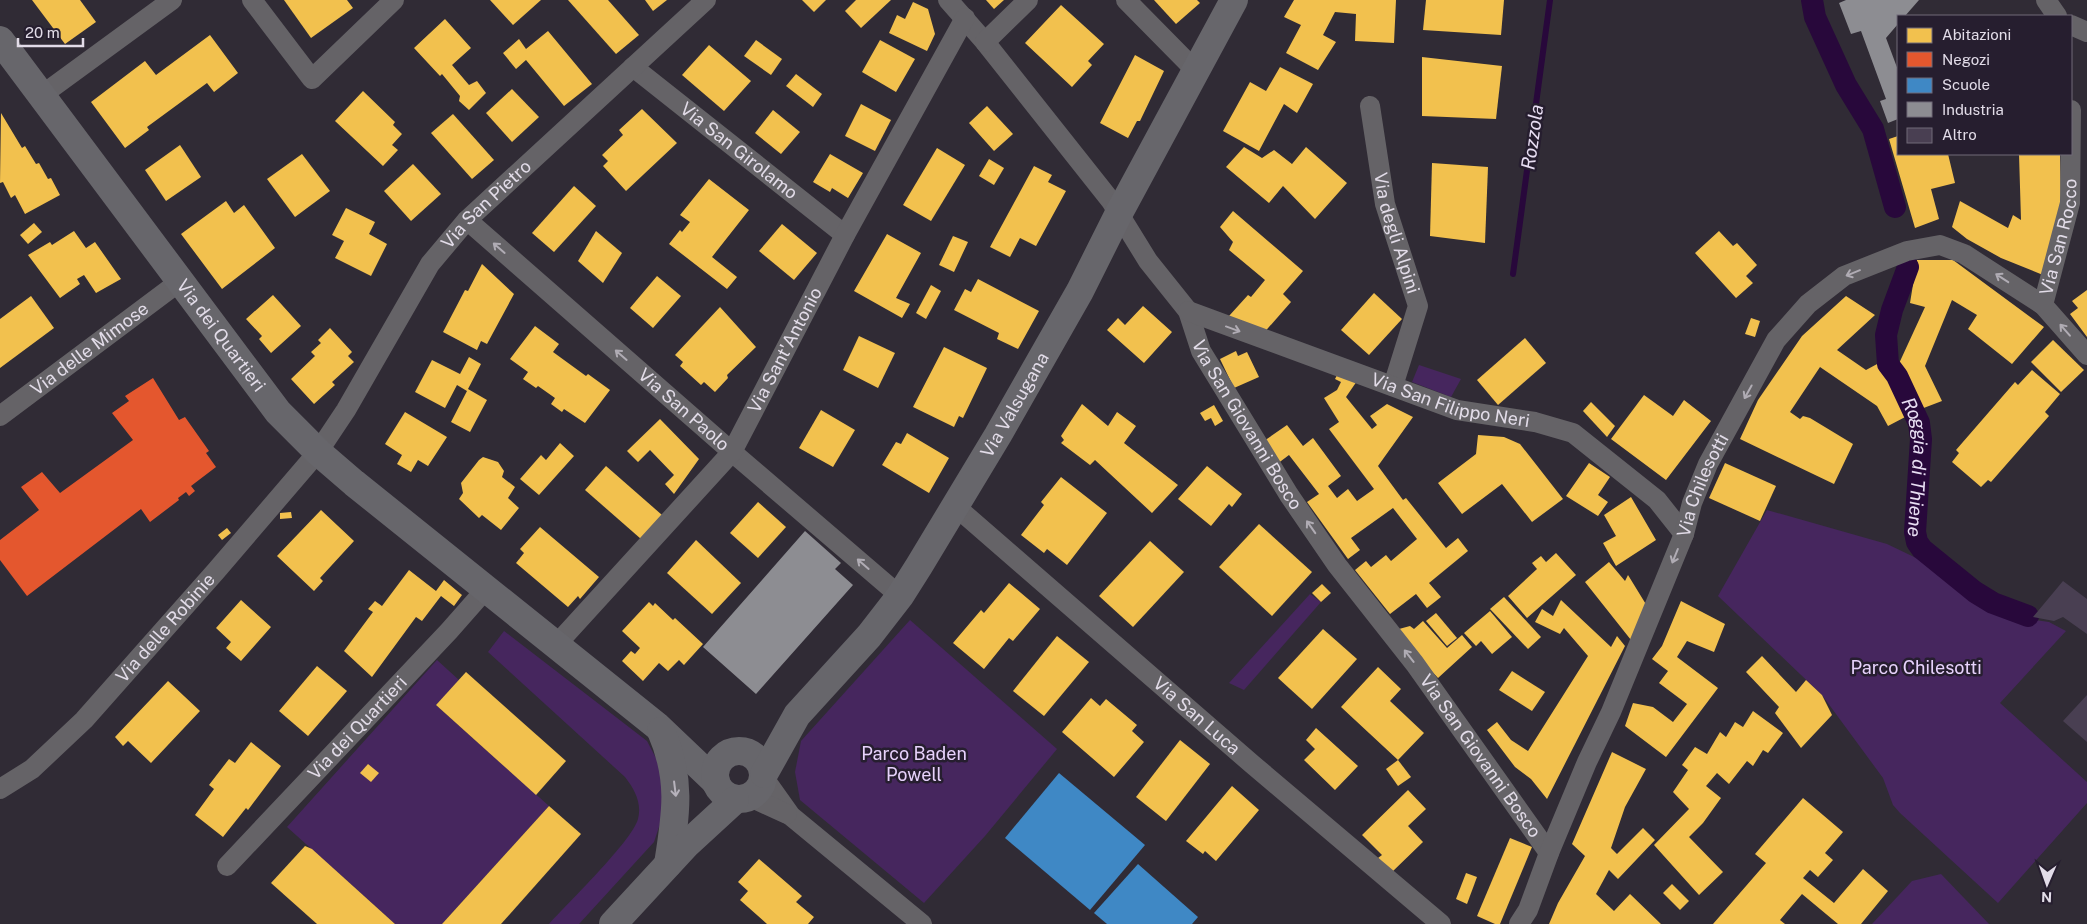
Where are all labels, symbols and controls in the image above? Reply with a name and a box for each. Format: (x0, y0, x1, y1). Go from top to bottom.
scale bar (18, 15, 82, 47)
legend (1897, 15, 2072, 155)
text: 20 m (25, 24, 60, 41)
text: Abitazioni (1942, 26, 2011, 43)
text: Negozi (1942, 51, 1990, 68)
text: Scuole (1942, 76, 1990, 93)
street label: Via San Girolamo (676, 98, 802, 203)
text: Industria (1942, 101, 2004, 118)
water label: Rozzola (1517, 103, 1547, 171)
text: Altro (1942, 126, 1977, 143)
street label: Via San Pietro (437, 155, 535, 253)
street label: Via degli Alpini (1370, 171, 1424, 296)
street label: Via San Rocco (2035, 179, 2081, 298)
one-way arrow (493, 243, 506, 254)
one-way arrow (1846, 269, 1861, 278)
one-way arrow (1995, 273, 2009, 283)
street label: Via dei Quartieri (173, 275, 270, 395)
street label: Via Sant'Antonio (743, 284, 826, 416)
street label: Via delle Mimose (26, 298, 152, 399)
one-way arrow (2060, 324, 2071, 337)
one-way arrow (1225, 325, 1241, 334)
street label: Via San Giovanni Bosco (1188, 337, 1307, 513)
street label: Via Valsugana (976, 348, 1053, 461)
one-way arrow (615, 349, 628, 361)
street label: Via San Paolo (634, 364, 734, 455)
street label: Via San Filippo Neri (1368, 368, 1531, 431)
one-way arrow (1742, 385, 1752, 399)
water label: Roggia di Thiene (1897, 394, 1932, 538)
street label: Via Chilesotti (1673, 430, 1733, 539)
one-way arrow (1306, 520, 1316, 534)
one-way arrow (1670, 548, 1679, 563)
one-way arrow (857, 559, 870, 570)
street label: Via delle Robinie (111, 569, 219, 687)
one-way arrow (1403, 650, 1414, 663)
park label: Parco Chilesotti (1850, 657, 1982, 678)
street label: Via San Giovanni Bosco (1416, 670, 1546, 841)
street label: Via dei Quartieri (303, 671, 411, 784)
street label: Via San Luca (1149, 672, 1245, 759)
park label: Parco Baden Powell (861, 743, 967, 785)
one-way arrow (670, 780, 680, 796)
north arrow (2022, 859, 2072, 909)
text: N (2041, 889, 2052, 905)

